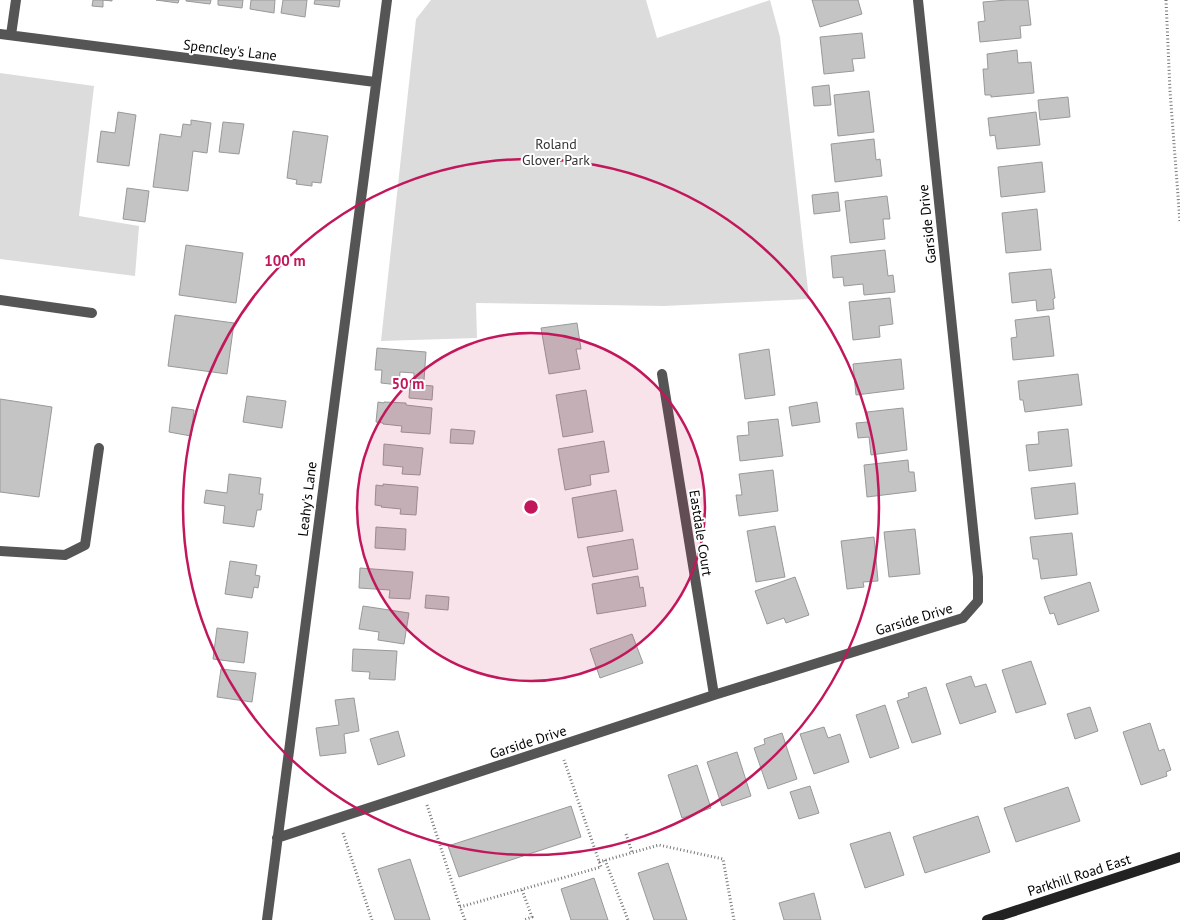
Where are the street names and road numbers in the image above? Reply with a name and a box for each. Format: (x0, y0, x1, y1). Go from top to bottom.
street label: Spencley's Lane (182, 35, 278, 65)
street label: Garside Drive (914, 183, 940, 265)
street label: Leahy's Lane (293, 461, 321, 537)
street label: Eastdale Court (685, 489, 717, 578)
street label: Garside Drive (873, 599, 955, 639)
street label: Garside Drive (487, 721, 569, 763)
street label: Parkhill Road East (1025, 850, 1133, 900)

